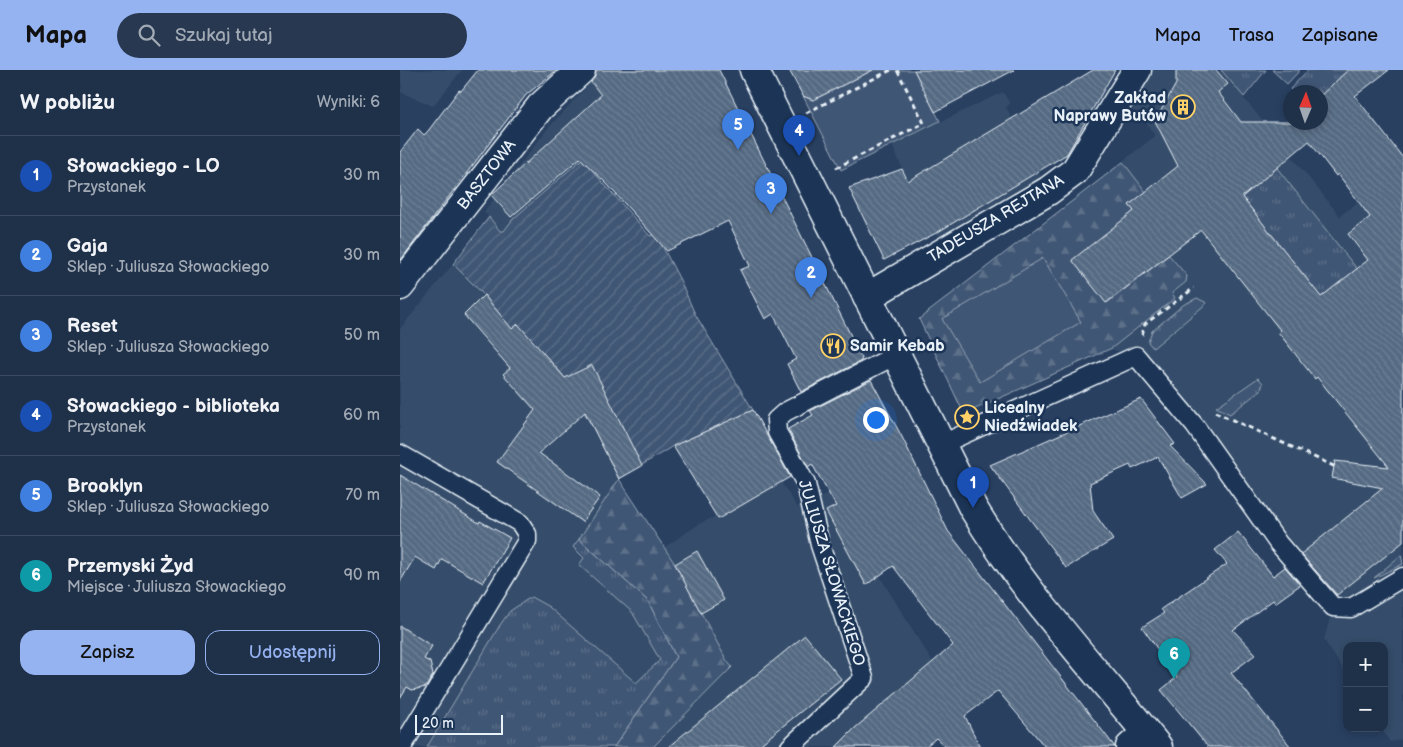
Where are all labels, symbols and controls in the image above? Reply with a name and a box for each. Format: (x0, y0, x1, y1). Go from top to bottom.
search box (117, 13, 467, 58)
text: Mapa (25, 21, 87, 50)
icon: search (135, 21, 163, 49)
text: Szukaj tutaj (175, 24, 272, 47)
text: Mapa (1154, 25, 1201, 46)
text: Trasa (1229, 25, 1274, 46)
text: Zapisane (1302, 25, 1378, 46)
north arrow (1283, 85, 1328, 130)
place label: Zakład Naprawy Butów (1053, 89, 1167, 126)
text: W pobliżu (20, 90, 115, 115)
text: Wyniki: 6 (317, 93, 380, 112)
building icon: Zakład Naprawy Butów (1170, 94, 1196, 120)
pin: 5 (722, 109, 754, 150)
pin: 4 (783, 115, 815, 156)
street label: BASZTOWA (454, 136, 520, 214)
text: Słowackiego - LO (67, 155, 220, 178)
text: 1 (33, 166, 39, 185)
text: 30 m (343, 166, 380, 185)
street label: TADEUSZA REJTANA (925, 171, 1068, 267)
pin: 3 (755, 173, 787, 214)
text: Przystanek (67, 178, 146, 197)
text: Gaja (67, 235, 108, 258)
text: 2 (31, 246, 41, 265)
text: 30 m (343, 246, 380, 265)
pin: 2 (795, 257, 827, 298)
text: Sklep · Juliusza Słowackiego (67, 258, 269, 277)
text: Reset (67, 315, 118, 338)
text: 3 (31, 326, 41, 345)
text: 50 m (344, 326, 380, 345)
restaurant icon: Samir Kebab (820, 333, 846, 359)
place label: Samir Kebab (850, 337, 945, 356)
text: Sklep · Juliusza Słowackiego (67, 338, 269, 357)
text: Słowackiego - biblioteka (67, 395, 280, 418)
place label: Licealny Niedźwiadek (984, 399, 1078, 436)
place icon: Licealny Niedźwiadek (954, 404, 980, 430)
text: 4 (31, 406, 41, 425)
text: 60 m (343, 406, 380, 425)
your location (863, 407, 889, 433)
text: Przystanek (67, 418, 146, 437)
pin: 1 (957, 467, 989, 508)
text: Brooklyn (67, 475, 143, 498)
street label: JULIUSZA SŁOWACKIEGO (794, 478, 868, 668)
text: 5 (31, 486, 41, 505)
text: 70 m (345, 486, 380, 505)
text: Sklep · Juliusza Słowackiego (67, 498, 269, 517)
text: Przemyski Żyd (67, 555, 193, 578)
text: 6 (31, 566, 41, 585)
text: 90 m (344, 566, 380, 585)
text: Miejsce · Juliusza Słowackiego (67, 578, 286, 597)
button: Zapisz (20, 630, 195, 675)
button: Udostępnij (205, 630, 380, 675)
pin: 6 (1158, 638, 1190, 679)
map controls (1343, 642, 1388, 732)
button: + (1343, 642, 1388, 687)
button: − (1343, 687, 1388, 732)
scale bar (415, 712, 502, 735)
text: 20 m (422, 715, 454, 732)

